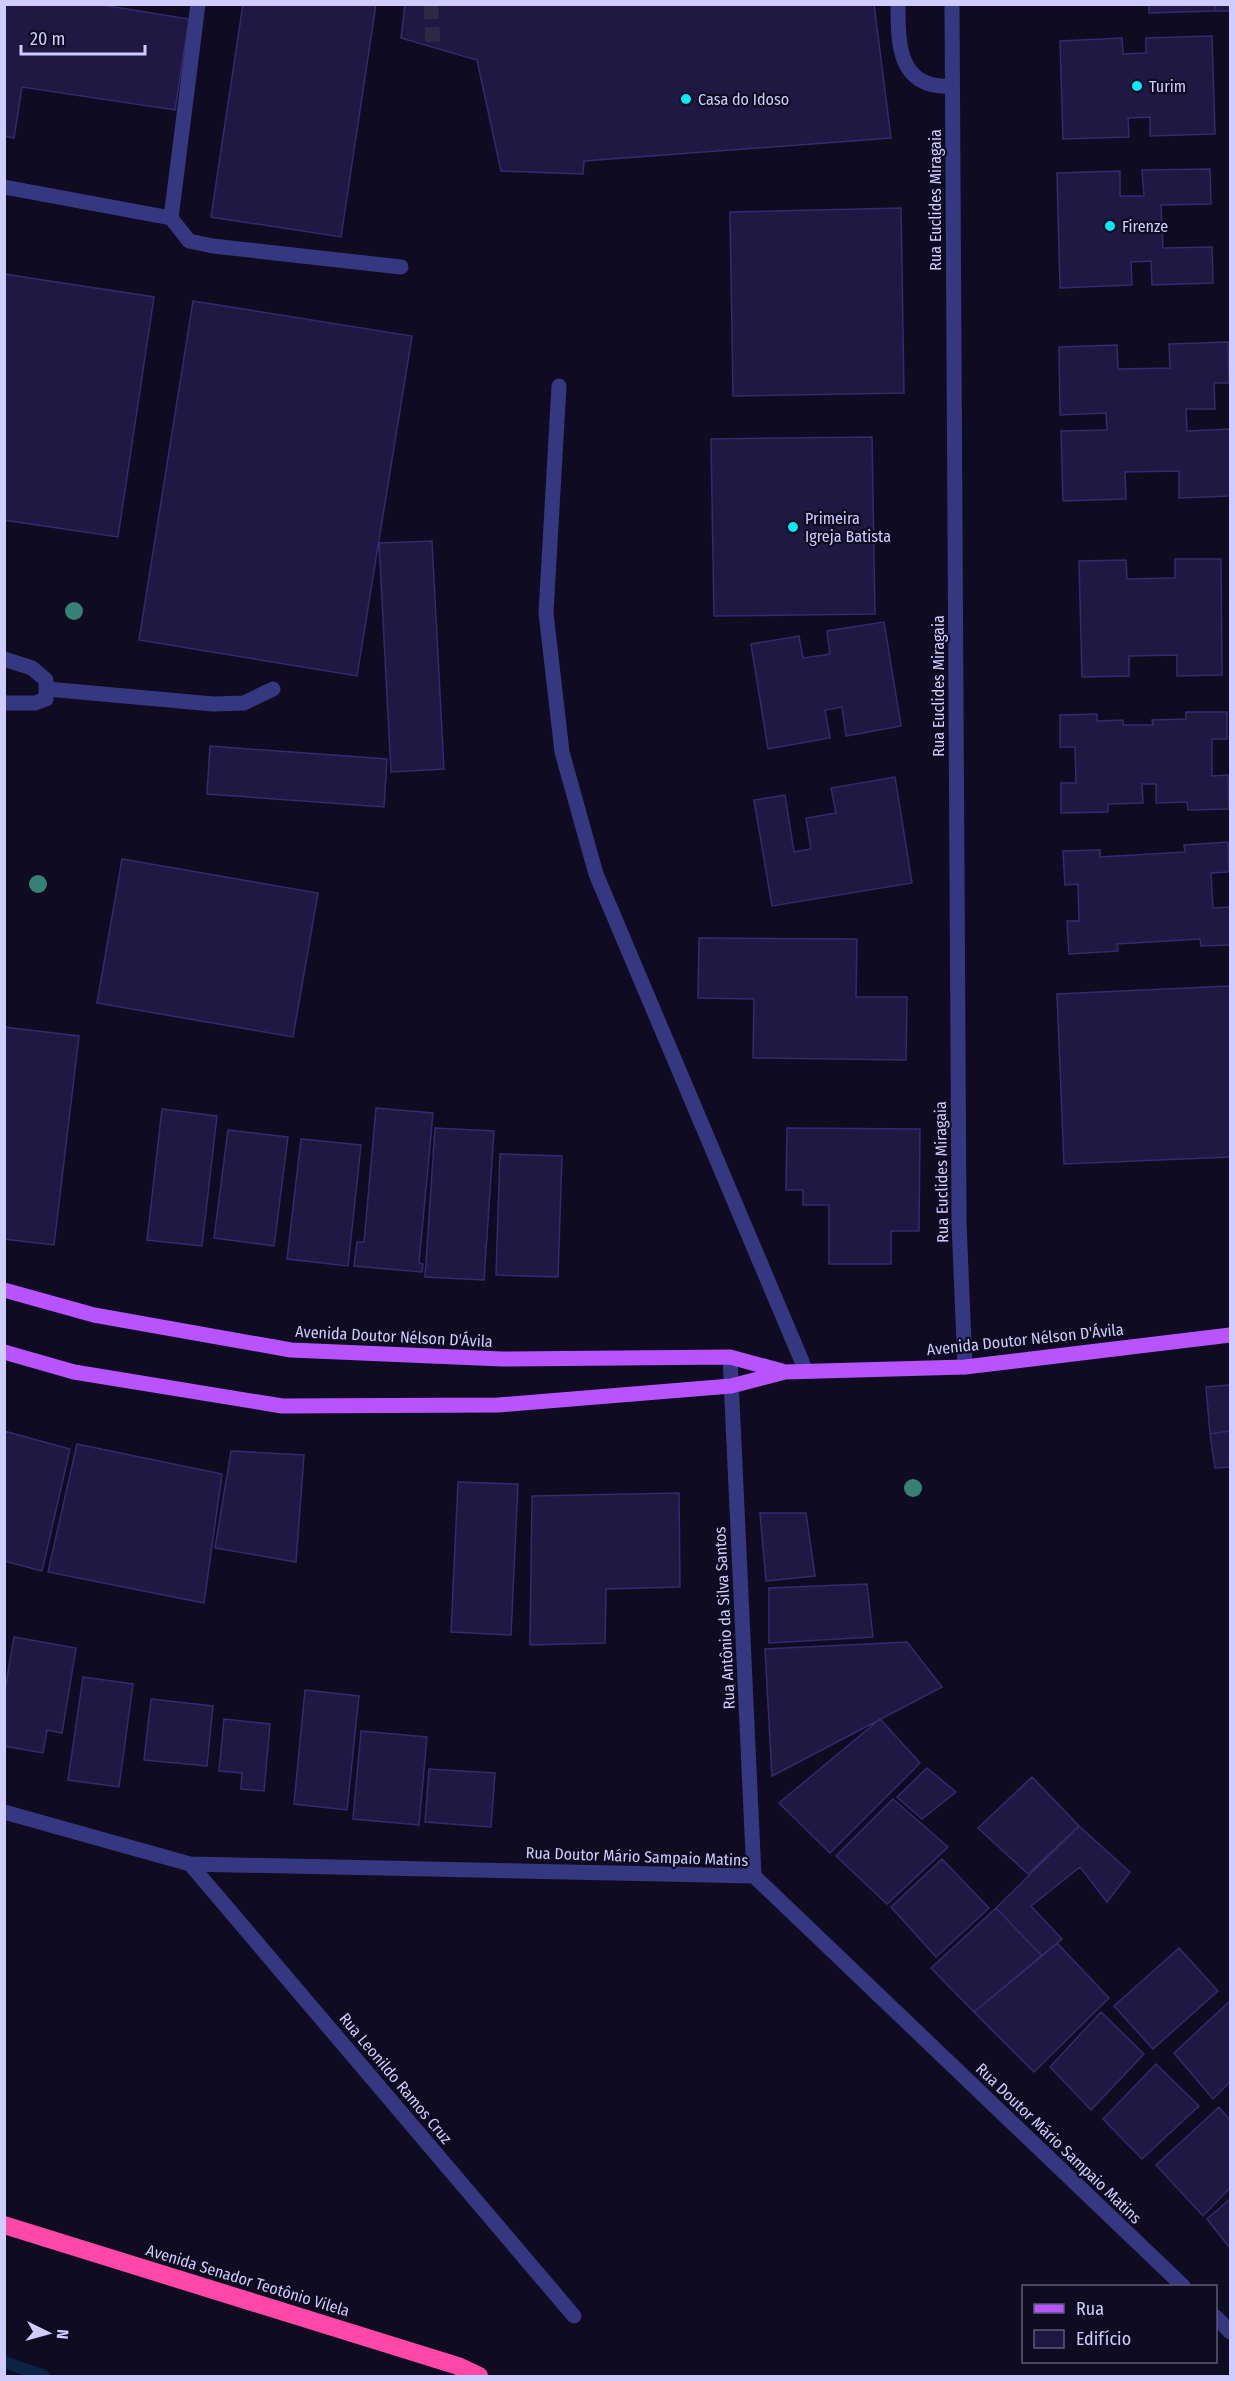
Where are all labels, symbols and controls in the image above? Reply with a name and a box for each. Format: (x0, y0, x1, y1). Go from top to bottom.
scale bar (21, 18, 146, 56)
text: 20 m (30, 28, 65, 50)
place label: Turim (1149, 77, 1186, 96)
marker: Turim (1130, 79, 1144, 93)
place label: Casa do Idoso (698, 90, 789, 109)
marker: Casa do Idoso (679, 92, 693, 106)
street label: Rua Euclides Miragaia (926, 129, 945, 271)
place label: Firenze (1122, 217, 1168, 236)
marker: Firenze (1103, 219, 1117, 233)
place label: Primeira Igreja Batista (805, 509, 891, 546)
marker: Primeira Igreja Batista (786, 520, 800, 534)
street label: Rua Euclides Miragaia (929, 615, 948, 757)
street label: Rua Euclides Miragaia (931, 1101, 952, 1243)
street label: Avenida Doutor Nélson D'Ávila (926, 1320, 1125, 1359)
street label: Avenida Doutor Nélson D'Ávila (295, 1322, 493, 1351)
street label: Rua Antônio da Silva Santos (710, 1526, 739, 1710)
street label: Rua Doutor Mário Sampaio Matins (525, 1843, 749, 1870)
street label: Rua Leonildo Ramos Cruz (335, 2009, 456, 2148)
street label: Rua Doutor Mário Sampaio Matins (972, 2059, 1145, 2228)
street label: Avenida Senador Teotônio Vilela (144, 2240, 352, 2321)
legend (1022, 2285, 1217, 2363)
text: Rua (1076, 2298, 1104, 2320)
north arrow (18, 2303, 78, 2363)
text: Edifício (1076, 2328, 1131, 2350)
text: N (53, 2329, 72, 2340)

